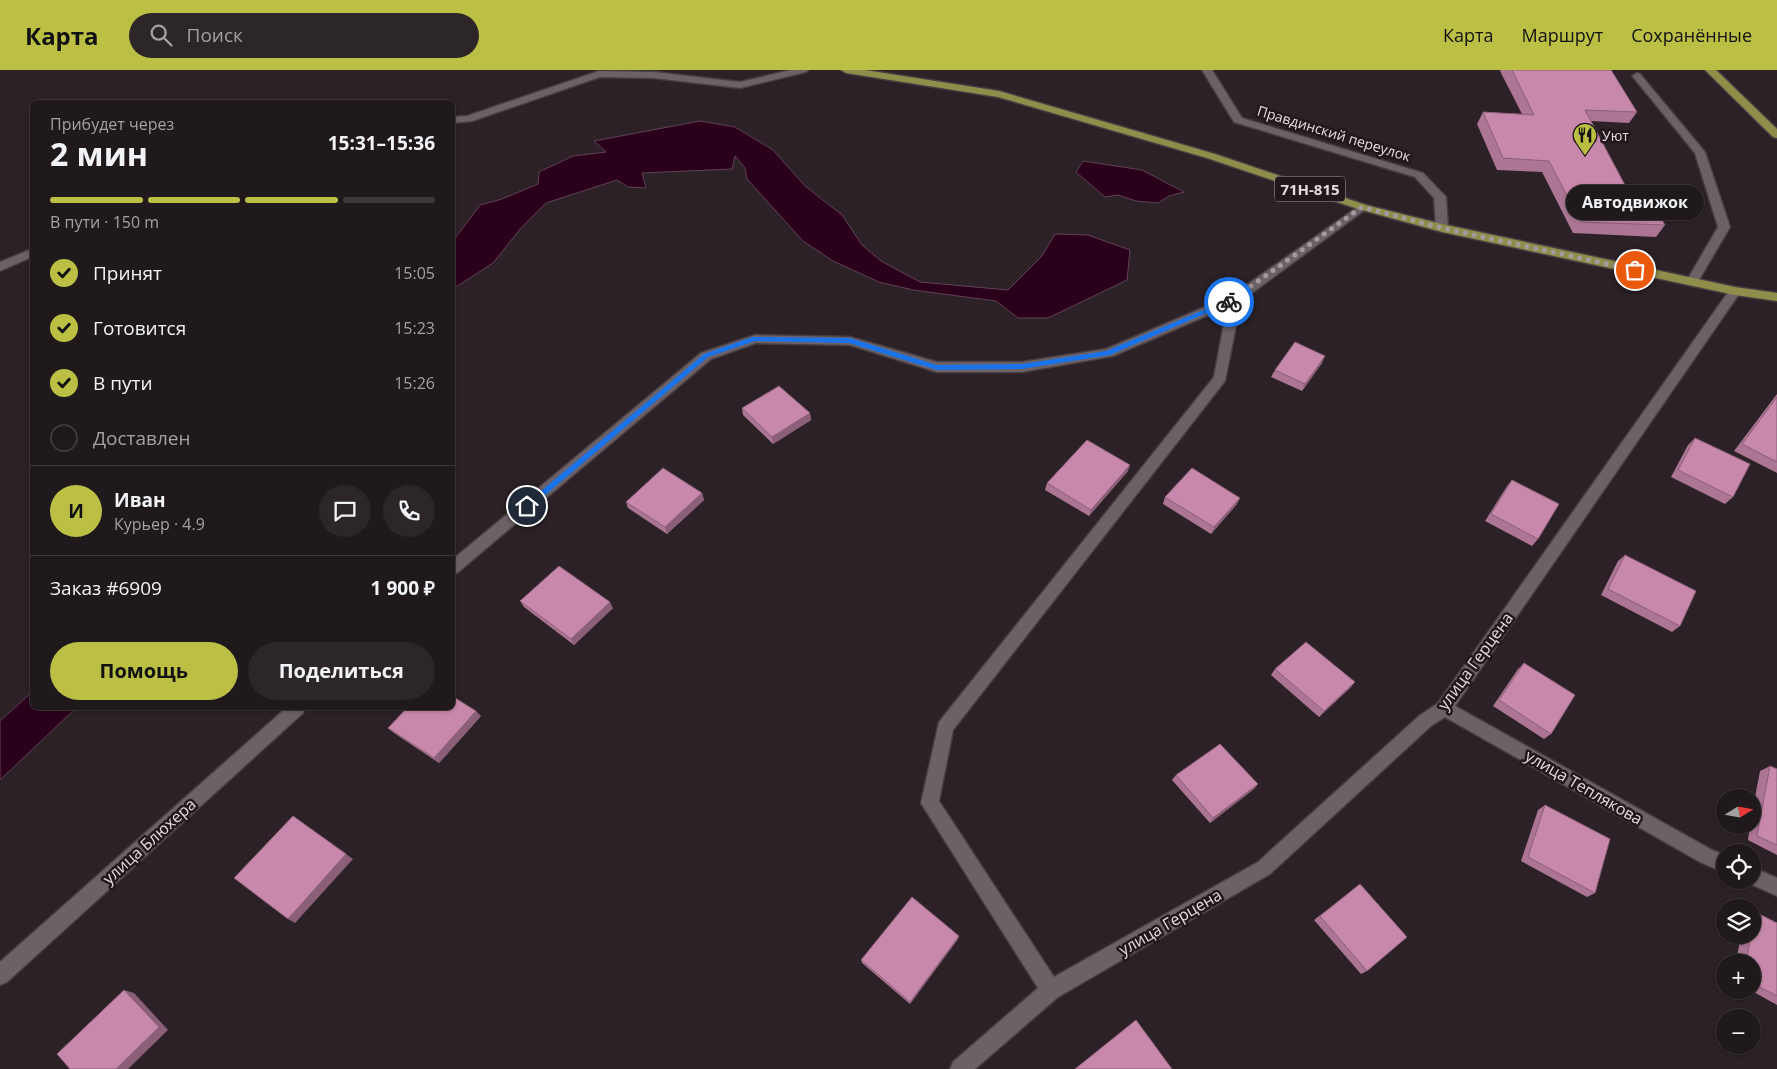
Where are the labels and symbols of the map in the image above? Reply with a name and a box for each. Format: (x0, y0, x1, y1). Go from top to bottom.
street label: Правдинский переулок (1255, 101, 1414, 166)
restaurant icon: Уют (1572, 122, 1598, 156)
place label: Уют (1602, 126, 1629, 145)
road number: 71Н-815 (1275, 176, 1345, 202)
callout: Автодвижок (1566, 185, 1704, 220)
pin (1614, 249, 1656, 291)
courier (1204, 277, 1254, 327)
pin (506, 485, 548, 527)
street label: улица Герцена (1432, 608, 1518, 714)
street label: улица Теплякова (1521, 744, 1647, 830)
north arrow (1716, 789, 1761, 834)
street label: улица Блюхера (98, 793, 200, 889)
street label: улица Герцена (1114, 884, 1226, 960)

